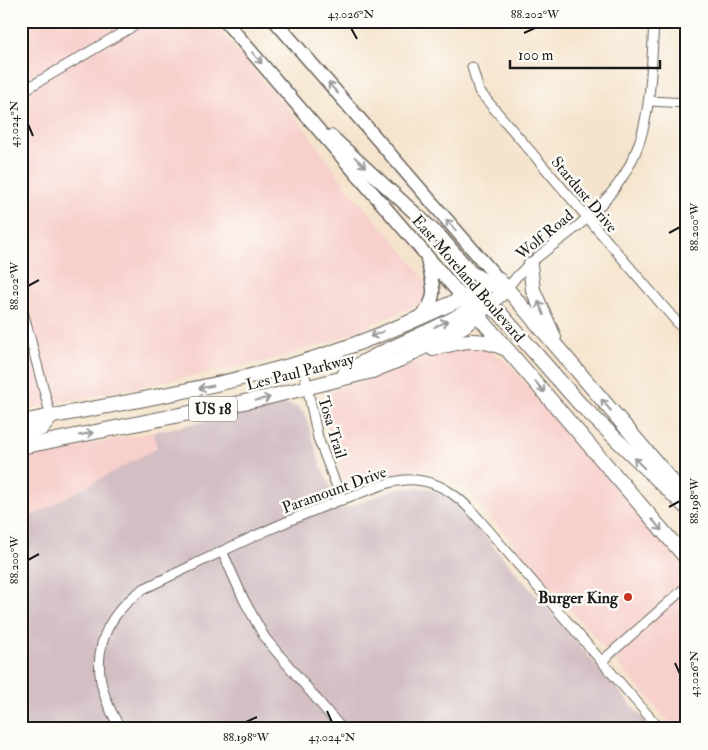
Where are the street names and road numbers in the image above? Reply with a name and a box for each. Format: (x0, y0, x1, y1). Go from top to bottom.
street label: Stardust Drive (547, 152, 622, 237)
street label: Wolf Road (511, 205, 578, 265)
street label: East Moreland Boulevard (408, 211, 529, 346)
street label: Les Paul Parkway (244, 349, 357, 395)
street label: Tosa Trail (313, 394, 351, 461)
road number: US 18 (189, 396, 237, 422)
street label: Paramount Drive (279, 462, 390, 518)

